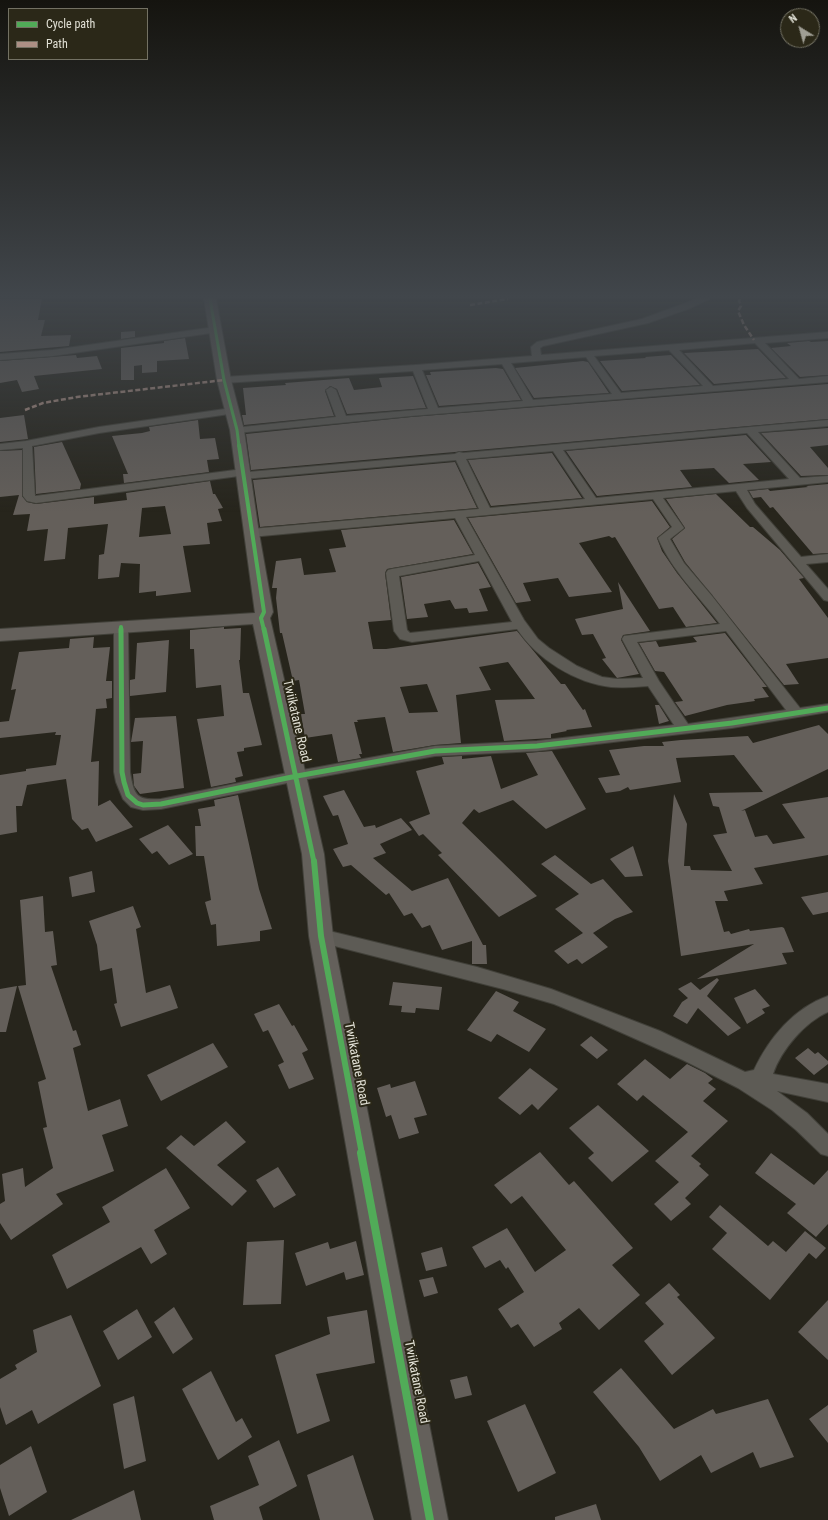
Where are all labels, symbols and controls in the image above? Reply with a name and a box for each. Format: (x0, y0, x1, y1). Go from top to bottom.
legend (8, 8, 148, 60)
north arrow (780, 8, 820, 48)
text: N (786, 12, 800, 26)
text: Cycle path (46, 17, 95, 31)
text: Path (46, 37, 68, 51)
street label: Twiikatane Road (279, 678, 313, 764)
street label: Twiikatane Road (340, 1021, 372, 1107)
street label: Twiikatane Road (400, 1339, 432, 1425)

